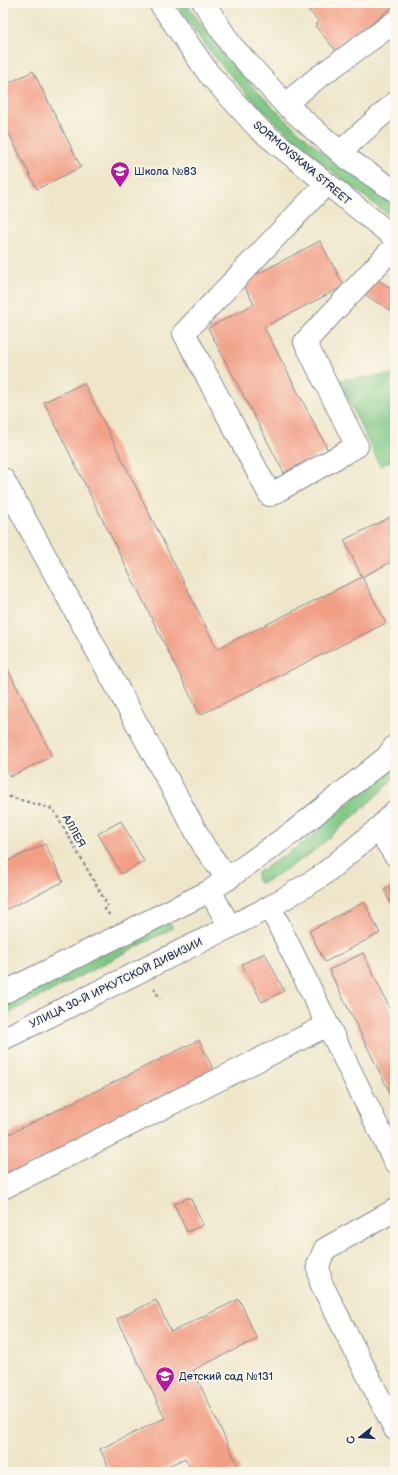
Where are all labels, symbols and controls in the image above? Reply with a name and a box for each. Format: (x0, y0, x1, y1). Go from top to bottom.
street label: SORMOVSKAYA STREET (250, 118, 354, 208)
school or university icon: Школа №83 (109, 160, 131, 188)
place label: Школа №83 (134, 165, 197, 178)
street label: АЛЛЕЯ (59, 811, 88, 850)
street label: УЛИЦА 30-Й ИРКУТСКОЙ ДИВИЗИИ (27, 935, 205, 1031)
school or university icon: Детский сад №131 (154, 1365, 176, 1393)
place label: Детский сад №131 (179, 1370, 273, 1383)
north arrow (340, 1417, 380, 1457)
text: С (343, 1434, 358, 1445)

